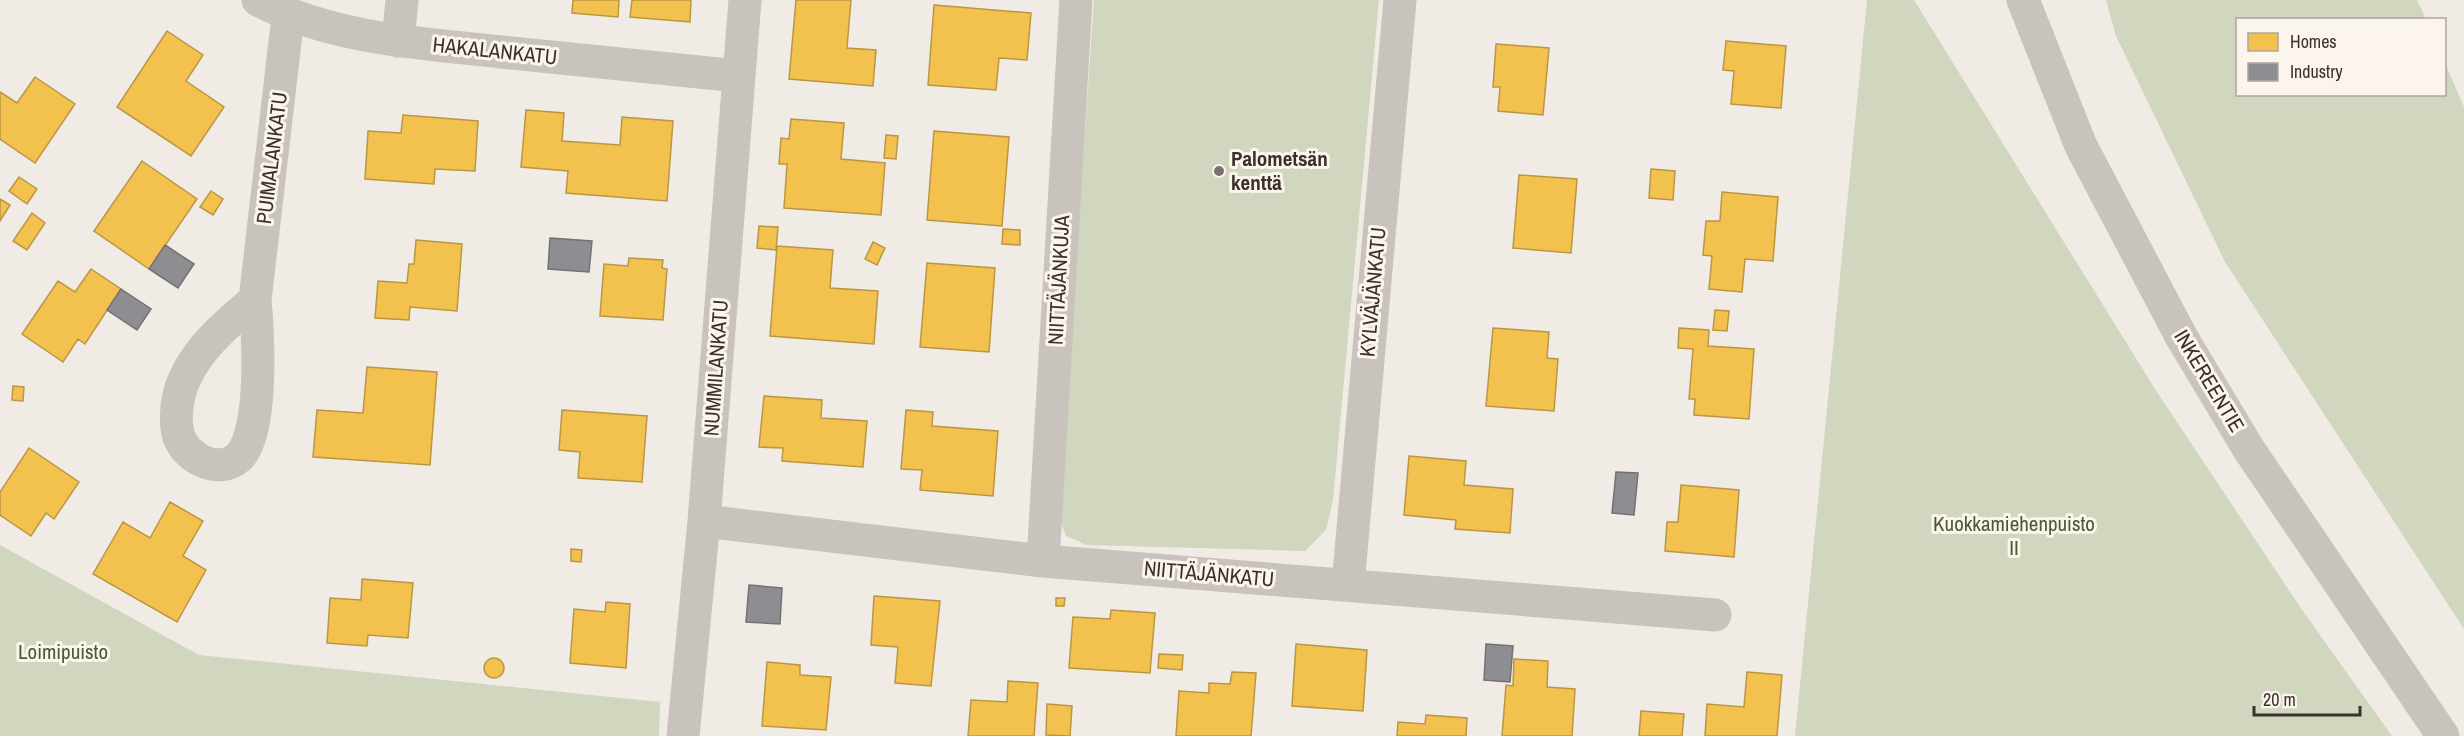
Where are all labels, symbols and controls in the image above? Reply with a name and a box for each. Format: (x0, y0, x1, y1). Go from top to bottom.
legend (2236, 18, 2446, 96)
text: Homes (2290, 29, 2337, 54)
street label: HAKALANKATU (431, 30, 559, 71)
text: Industry (2290, 59, 2343, 84)
street label: PUIMALANKATU (249, 90, 294, 226)
place label: Palometsän kenttä (1231, 144, 1328, 197)
marker: Palometsän kenttä (1212, 164, 1226, 178)
street label: NIITTÄJÄNKUJA (1041, 214, 1076, 346)
street label: KYLVÄJÄNKATU (1352, 226, 1393, 358)
street label: NUMMILANKATU (696, 299, 735, 437)
street label: INKEREENTIE (2167, 324, 2251, 437)
park label: Kuokkamiehenpuisto II (1933, 509, 2095, 562)
street label: NIITTÄJÄNKATU (1143, 553, 1275, 594)
park label: Loimipuisto (18, 637, 108, 666)
scale bar (2254, 679, 2360, 717)
text: 20 m (2263, 687, 2296, 712)

